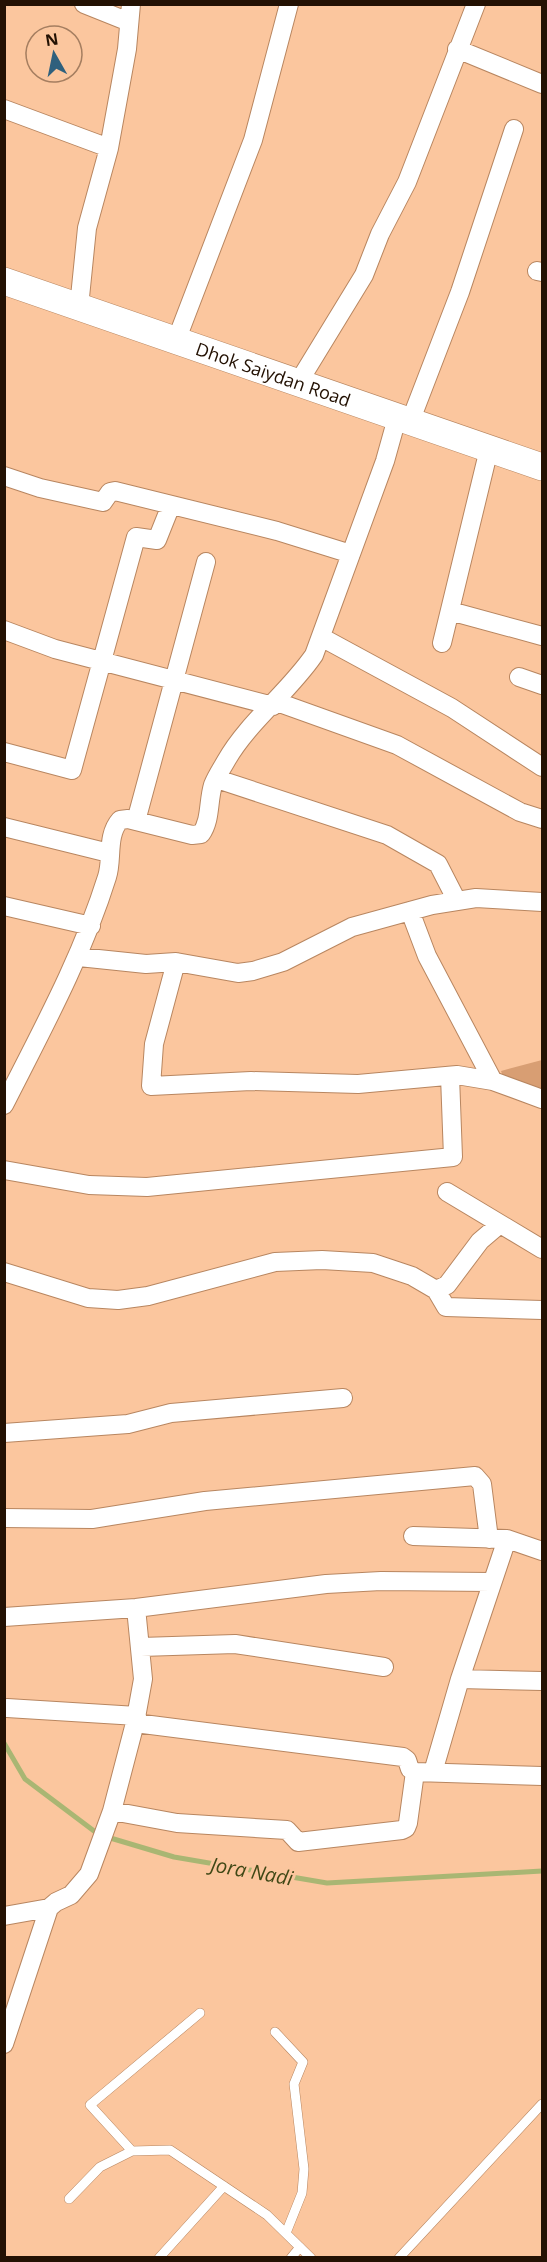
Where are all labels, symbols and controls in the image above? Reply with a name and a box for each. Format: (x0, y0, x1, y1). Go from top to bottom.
north arrow (24, 24, 84, 84)
text: N (44, 27, 60, 51)
street label: Dhok Saiydan Road (193, 336, 354, 412)
water label: Jora Nadi (205, 1850, 296, 1892)

